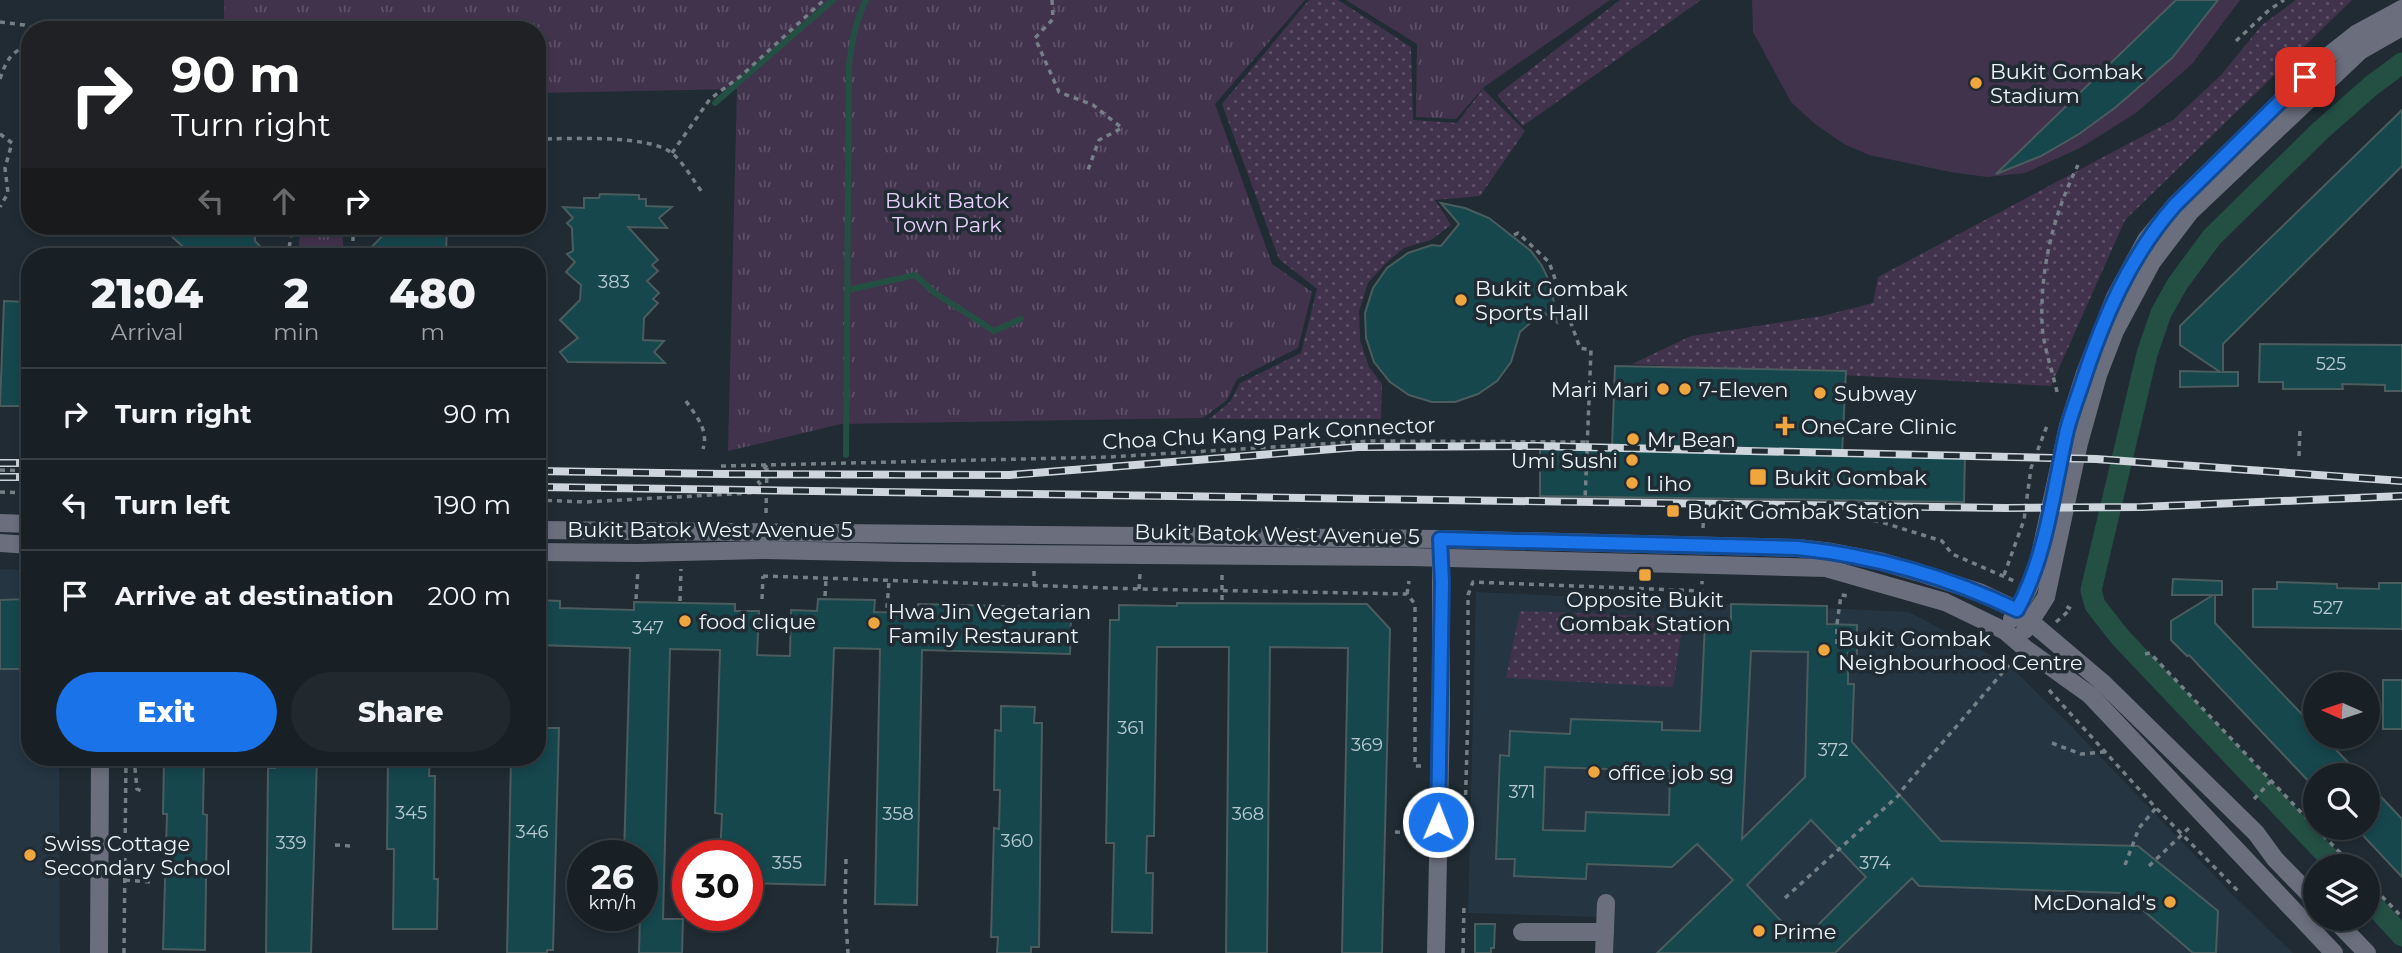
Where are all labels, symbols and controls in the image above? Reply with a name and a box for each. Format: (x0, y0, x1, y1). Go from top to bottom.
text: 90 m (171, 45, 301, 104)
pin (2275, 47, 2335, 107)
icon: right (56, 49, 147, 140)
icon: arrive (2286, 58, 2324, 96)
place label: Bukit Gombak Stadium (1990, 59, 2143, 108)
marker: Bukit Gombak Stadium (1968, 75, 1984, 91)
text: Turn right (171, 105, 331, 144)
icon: left (192, 182, 230, 220)
icon: ahead (265, 182, 303, 220)
icon: right (338, 182, 376, 220)
park label: Bukit Batok Town Park (885, 188, 1009, 237)
text: 21:04 (91, 267, 203, 319)
text: 2 (284, 267, 309, 319)
text: 480 (389, 267, 476, 319)
house number: 383 (598, 271, 630, 293)
place label: Bukit Gombak Sports Hall (1475, 276, 1628, 325)
marker: Bukit Gombak Sports Hall (1453, 292, 1469, 308)
text: Arrival (111, 318, 183, 346)
text: min (273, 318, 319, 346)
text: m (420, 318, 445, 346)
house number: 525 (2316, 353, 2346, 375)
place label: Mari Mari (1551, 377, 1649, 402)
place label: 7-Eleven (1699, 377, 1788, 402)
marker: Mari Mari (1655, 381, 1671, 397)
marker: 7-Eleven (1677, 381, 1693, 397)
place label: Subway (1834, 381, 1917, 406)
marker: Subway (1812, 385, 1828, 401)
icon: right (56, 395, 94, 433)
text: Turn right (115, 398, 251, 430)
text: 90 m (444, 398, 511, 430)
street label: Choa Chu Kang Park Connector (1102, 412, 1436, 454)
place label: OneCare Clinic (1801, 414, 1957, 439)
marker: OneCare Clinic (1775, 416, 1795, 436)
place label: Mr Bean (1647, 427, 1736, 452)
marker: Mr Bean (1625, 431, 1641, 447)
place label: Umi Sushi (1511, 448, 1618, 473)
marker: Umi Sushi (1624, 452, 1640, 468)
place label: Bukit Gombak (1774, 465, 1927, 490)
marker: Bukit Gombak (1748, 467, 1768, 487)
place label: Liho (1646, 471, 1691, 496)
marker: Liho (1624, 475, 1640, 491)
icon: left (56, 486, 94, 524)
text: Turn left (115, 489, 231, 521)
text: 190 m (434, 489, 511, 521)
place label: Bukit Gombak Station (1687, 499, 1920, 524)
marker: Bukit Gombak Station (1665, 503, 1681, 519)
street label: Bukit Batok West Avenue 5 (567, 517, 853, 542)
street label: Bukit Batok West Avenue 5 (1134, 519, 1420, 549)
marker: Opposite Bukit Gombak Station (1637, 567, 1653, 583)
icon: arrive (56, 577, 94, 615)
text: Arrive at destination (115, 580, 394, 612)
text: 200 m (427, 580, 511, 612)
place label: Opposite Bukit Gombak Station (1559, 587, 1731, 636)
house number: 527 (2313, 597, 2343, 619)
place label: Hwa Jin Vegetarian Family Restaurant (888, 599, 1091, 648)
place label: food clique (699, 609, 816, 634)
marker: food clique (677, 613, 693, 629)
marker: Hwa Jin Vegetarian Family Restaurant (866, 615, 882, 631)
house number: 347 (632, 617, 664, 639)
place label: Bukit Gombak Neighbourhood Centre (1838, 626, 2083, 675)
marker: Bukit Gombak Neighbourhood Centre (1816, 642, 1832, 658)
button: Exit (56, 672, 277, 752)
button: Share (291, 672, 511, 752)
north arrow (2303, 672, 2380, 749)
map controls (2303, 672, 2380, 931)
house number: 361 (1117, 717, 1145, 739)
house number: 369 (1351, 734, 1383, 756)
house number: 372 (1818, 739, 1848, 761)
place label: office job sg (1608, 760, 1734, 785)
button: search (2303, 763, 2380, 840)
marker: office job sg (1586, 764, 1602, 780)
house number: 371 (1508, 781, 1536, 803)
position arrow (1401, 785, 1475, 859)
house number: 345 (395, 802, 427, 824)
house number: 358 (882, 803, 914, 825)
house number: 368 (1232, 803, 1264, 825)
house number: 346 (515, 821, 549, 843)
house number: 360 (1000, 830, 1034, 852)
place label: Swiss Cottage Secondary School (44, 831, 231, 880)
house number: 339 (275, 832, 307, 854)
speed limit sign: 30 (672, 840, 763, 931)
marker: Swiss Cottage Secondary School (22, 847, 38, 863)
house number: 355 (772, 852, 802, 874)
house number: 374 (1859, 852, 1891, 874)
button: layers (2303, 854, 2380, 931)
text: 26 (591, 855, 634, 898)
place label: McDonald's (2033, 890, 2156, 915)
text: km/h (588, 892, 637, 914)
marker: McDonald's (2162, 894, 2178, 910)
place label: Prime (1773, 919, 1836, 944)
marker: Prime (1751, 923, 1767, 939)

